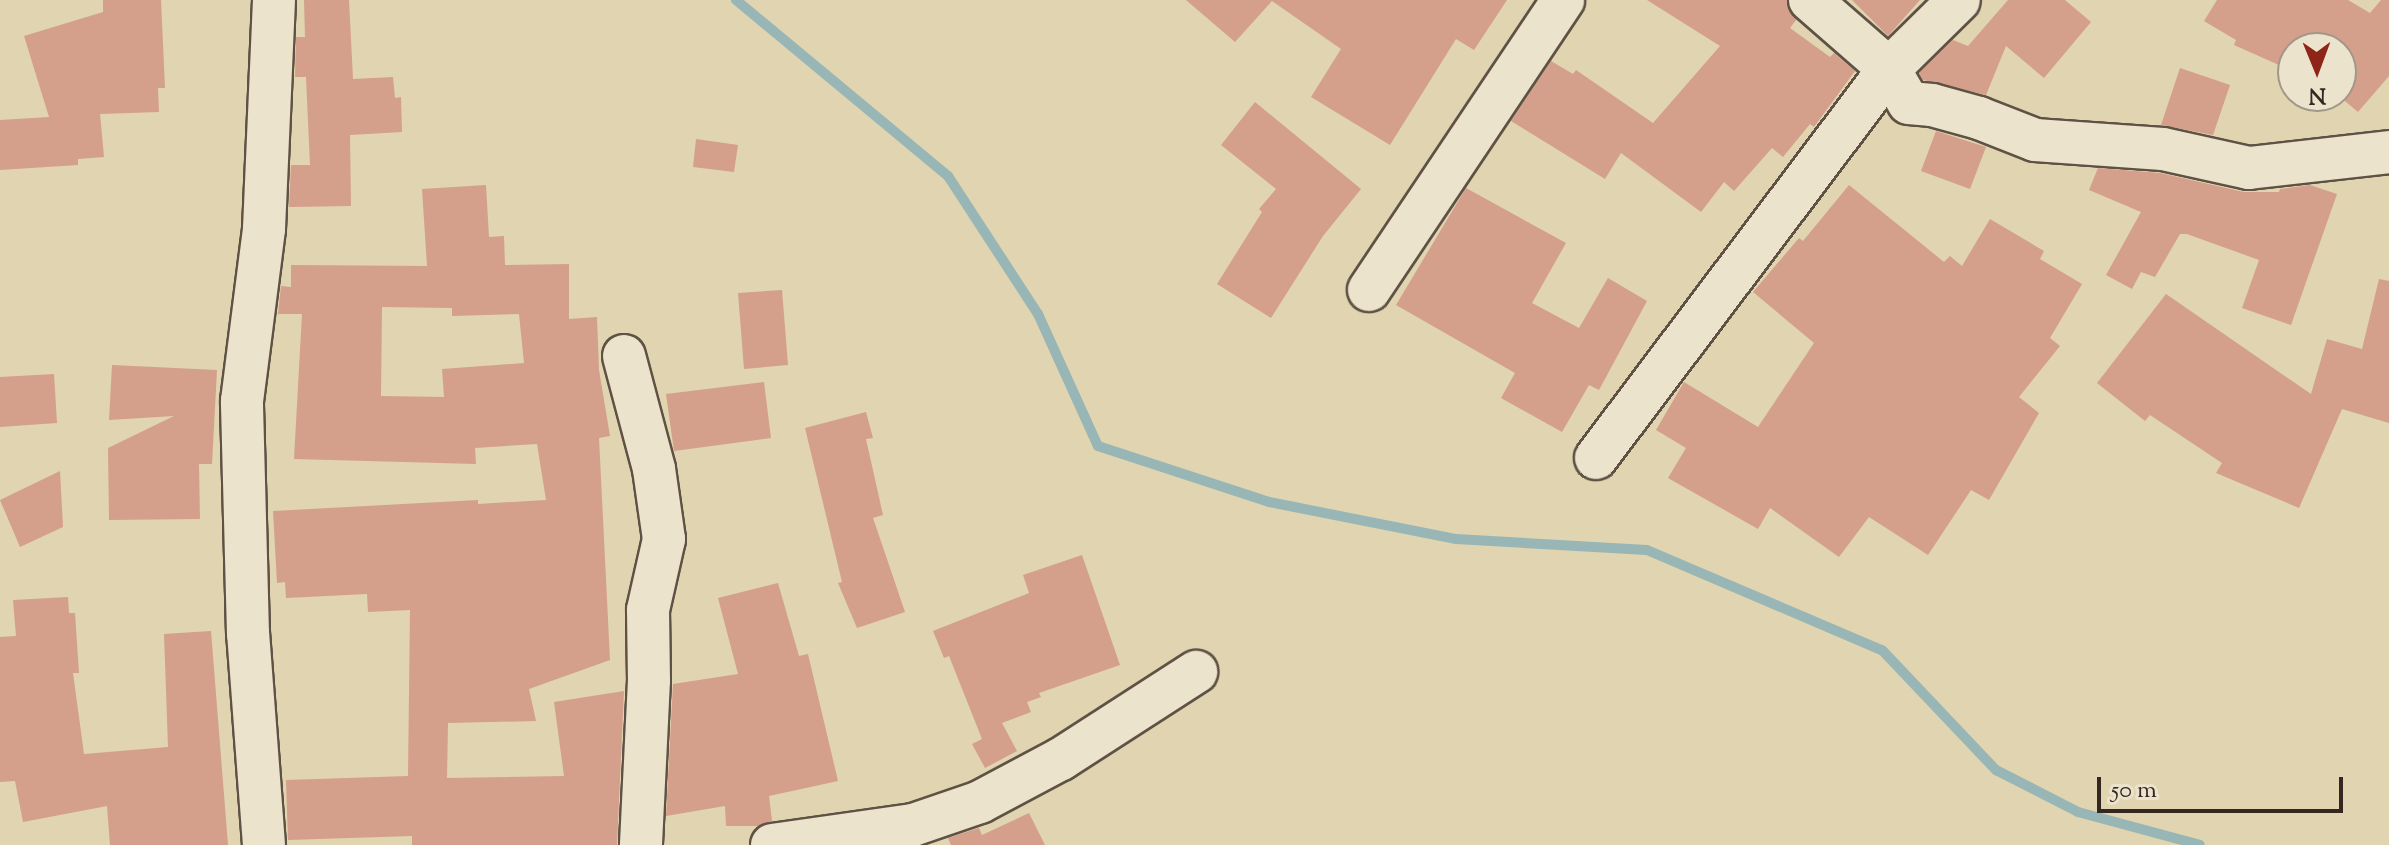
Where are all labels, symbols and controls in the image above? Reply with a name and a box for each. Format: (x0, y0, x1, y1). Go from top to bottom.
north arrow (2277, 32, 2357, 112)
text: N (2308, 78, 2326, 110)
scale bar (2101, 761, 2347, 811)
text: 50 m (2111, 774, 2157, 808)

